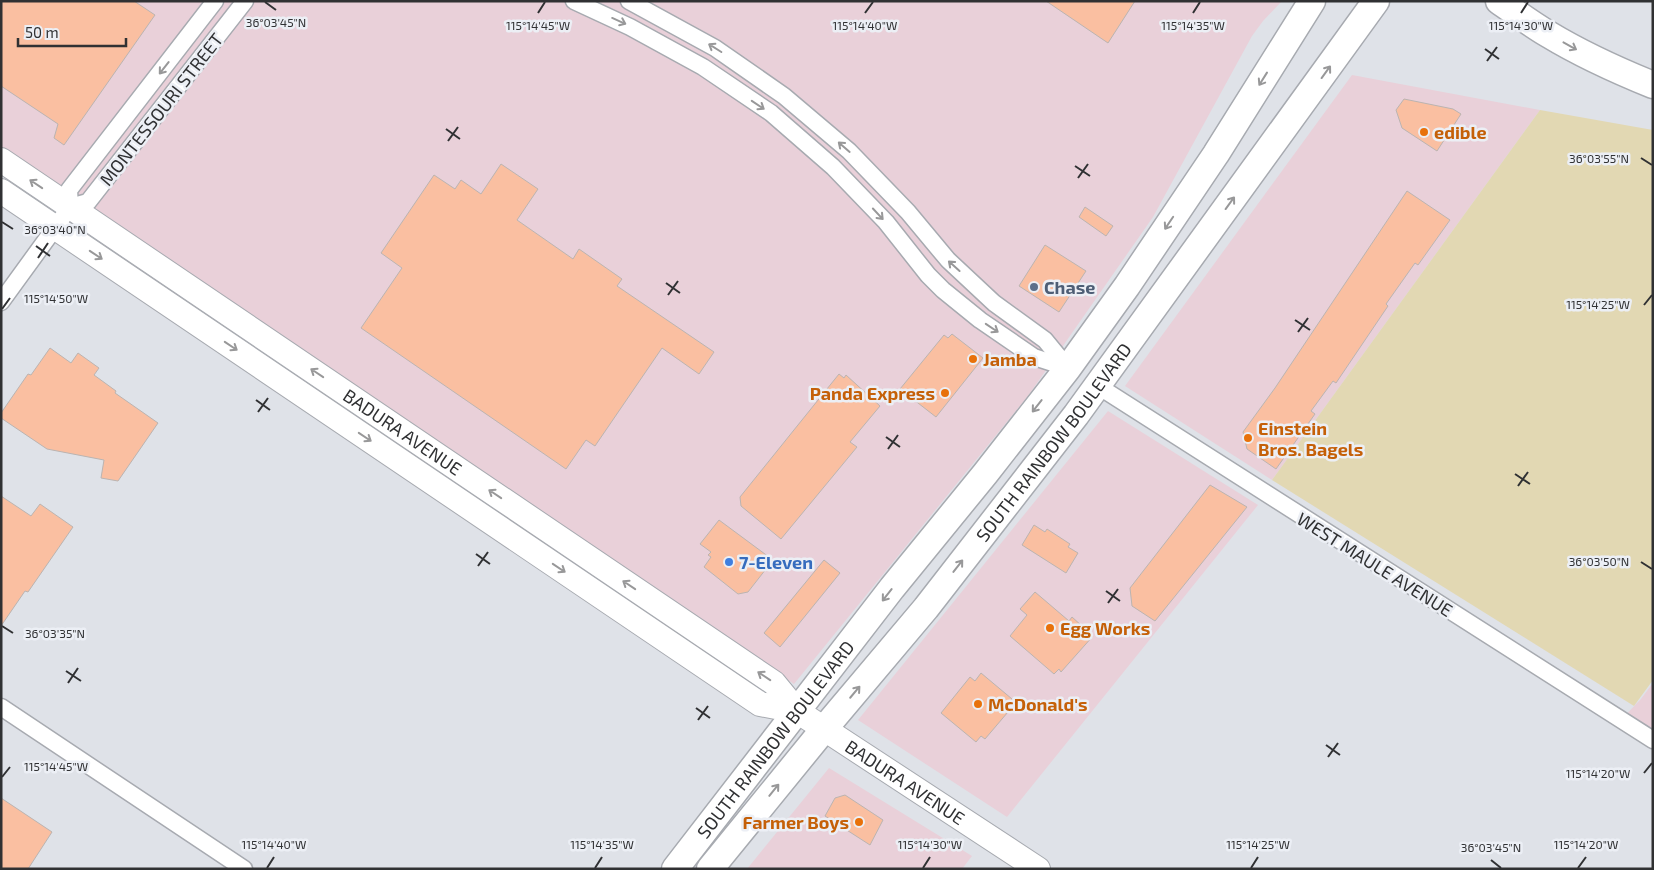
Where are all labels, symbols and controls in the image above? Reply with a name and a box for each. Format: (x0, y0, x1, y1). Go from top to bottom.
scale bar (18, 15, 125, 47)
text: 36°03'45"N (246, 15, 306, 29)
one-way arrow (611, 17, 626, 27)
text: 115°14'45"W (506, 18, 570, 32)
text: 115°14'40"W (833, 18, 897, 32)
text: 115°14'35"W (1161, 18, 1225, 32)
text: 115°14'30"W (1489, 18, 1553, 32)
text: 50 m (25, 23, 59, 41)
street label: MONTESSOURI STREET (95, 28, 228, 190)
one-way arrow (1562, 42, 1576, 52)
one-way arrow (709, 43, 723, 53)
one-way arrow (159, 61, 170, 74)
one-way arrow (1320, 66, 1331, 79)
one-way arrow (1257, 72, 1268, 86)
one-way arrow (751, 100, 765, 110)
place label: edible (1434, 121, 1487, 143)
marker: edible (1418, 126, 1430, 138)
one-way arrow (838, 142, 851, 153)
text: 36°03'55"N (1569, 151, 1629, 165)
one-way arrow (29, 178, 43, 188)
one-way arrow (1225, 196, 1235, 210)
one-way arrow (872, 208, 884, 220)
one-way arrow (1164, 216, 1174, 230)
text: 36°03'40"N (24, 222, 86, 236)
one-way arrow (89, 250, 103, 260)
one-way arrow (948, 260, 961, 272)
place label: Chase (1044, 276, 1095, 298)
marker: Chase (1028, 281, 1040, 293)
text: 115°14'50"W (24, 291, 88, 305)
text: 115°14'25"W (1566, 297, 1630, 311)
one-way arrow (985, 323, 999, 333)
street label: SOUTH RAINBOW BOULEVARD (971, 338, 1136, 546)
one-way arrow (223, 341, 237, 351)
place label: Jamba (983, 348, 1037, 370)
marker: Jamba (967, 353, 979, 365)
one-way arrow (310, 368, 324, 379)
place label: Panda Express (810, 382, 935, 404)
street label: BADURA AVENUE (339, 384, 466, 480)
marker: Panda Express (939, 387, 951, 399)
one-way arrow (1032, 399, 1043, 412)
place label: Einstein Bros. Bagels (1258, 417, 1363, 460)
one-way arrow (358, 432, 372, 442)
marker: Einstein Bros. Bagels (1242, 432, 1254, 444)
one-way arrow (488, 489, 502, 499)
street label: WEST MAULE AVENUE (1293, 507, 1457, 621)
place label: 7-Eleven (739, 551, 813, 573)
text: 36°03'50"N (1569, 554, 1629, 568)
marker: 7-Eleven (723, 556, 735, 568)
one-way arrow (953, 560, 964, 573)
one-way arrow (552, 563, 566, 574)
one-way arrow (623, 580, 637, 590)
one-way arrow (881, 588, 892, 601)
place label: Egg Works (1060, 617, 1150, 639)
marker: Egg Works (1044, 622, 1056, 634)
text: 36°03'35"N (25, 626, 85, 640)
street label: SOUTH RAINBOW BOULEVARD (692, 636, 858, 842)
one-way arrow (757, 671, 771, 681)
one-way arrow (849, 686, 860, 699)
place label: McDonald's (988, 693, 1088, 715)
marker: McDonald's (972, 698, 984, 710)
street label: BADURA AVENUE (841, 735, 969, 829)
text: 115°14'45"W (24, 759, 88, 773)
text: 115°14'20"W (1566, 766, 1630, 780)
one-way arrow (768, 784, 779, 797)
place label: Farmer Boys (743, 811, 849, 833)
marker: Farmer Boys (853, 816, 865, 828)
text: 115°14'40"W (242, 837, 306, 851)
text: 115°14'35"W (570, 837, 634, 851)
text: 115°14'30"W (898, 837, 962, 851)
text: 115°14'25"W (1226, 837, 1290, 851)
text: 115°14'20"W (1554, 837, 1618, 851)
text: 36°03'45"N (1461, 840, 1521, 854)

